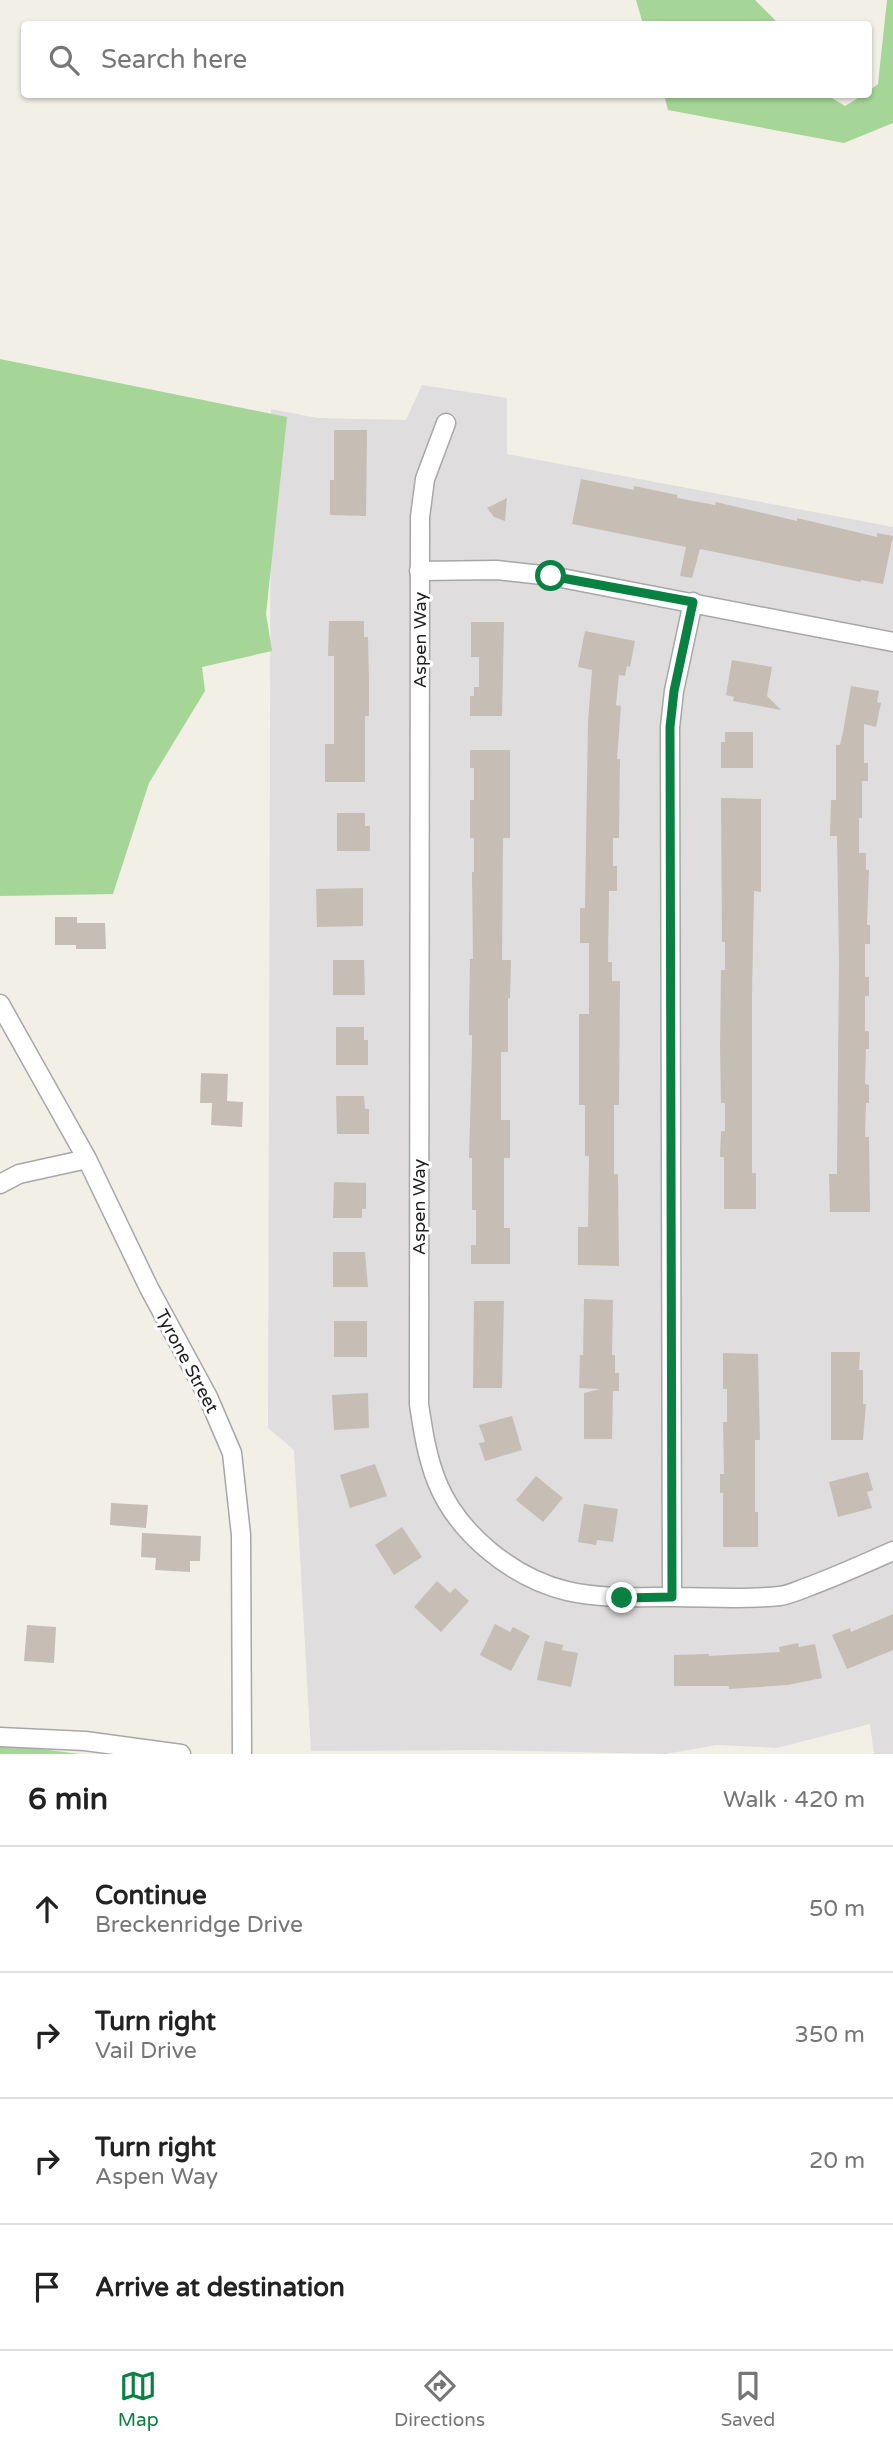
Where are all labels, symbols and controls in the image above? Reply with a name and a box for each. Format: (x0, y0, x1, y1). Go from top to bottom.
search box (21, 21, 872, 98)
icon: search (45, 41, 83, 79)
text: Search here (101, 44, 247, 75)
route start (535, 560, 566, 591)
street label: Aspen Way (409, 591, 431, 688)
street label: Aspen Way (408, 1158, 430, 1255)
street label: Tyrone Street (150, 1305, 224, 1417)
route end (606, 1582, 637, 1613)
text: 6 min (28, 1781, 108, 1818)
text: Walk · 420 m (723, 1786, 865, 1814)
text: Continue (95, 1880, 207, 1911)
icon: ahead (28, 1890, 66, 1928)
text: 50 m (809, 1895, 865, 1923)
text: Breckenridge Drive (95, 1911, 303, 1939)
text: Turn right (95, 2006, 216, 2037)
icon: right (28, 2016, 66, 2054)
text: 350 m (795, 2021, 865, 2049)
text: Vail Drive (95, 2037, 197, 2065)
text: Turn right (95, 2132, 216, 2163)
icon: right (28, 2142, 66, 2180)
text: 20 m (809, 2147, 865, 2175)
text: Aspen Way (95, 2163, 218, 2191)
icon: arrive (28, 2268, 66, 2306)
text: Arrive at destination (95, 2272, 345, 2303)
tab: Map (118, 2367, 159, 2431)
tab: Directions (394, 2367, 485, 2431)
tab: Saved (720, 2367, 775, 2431)

